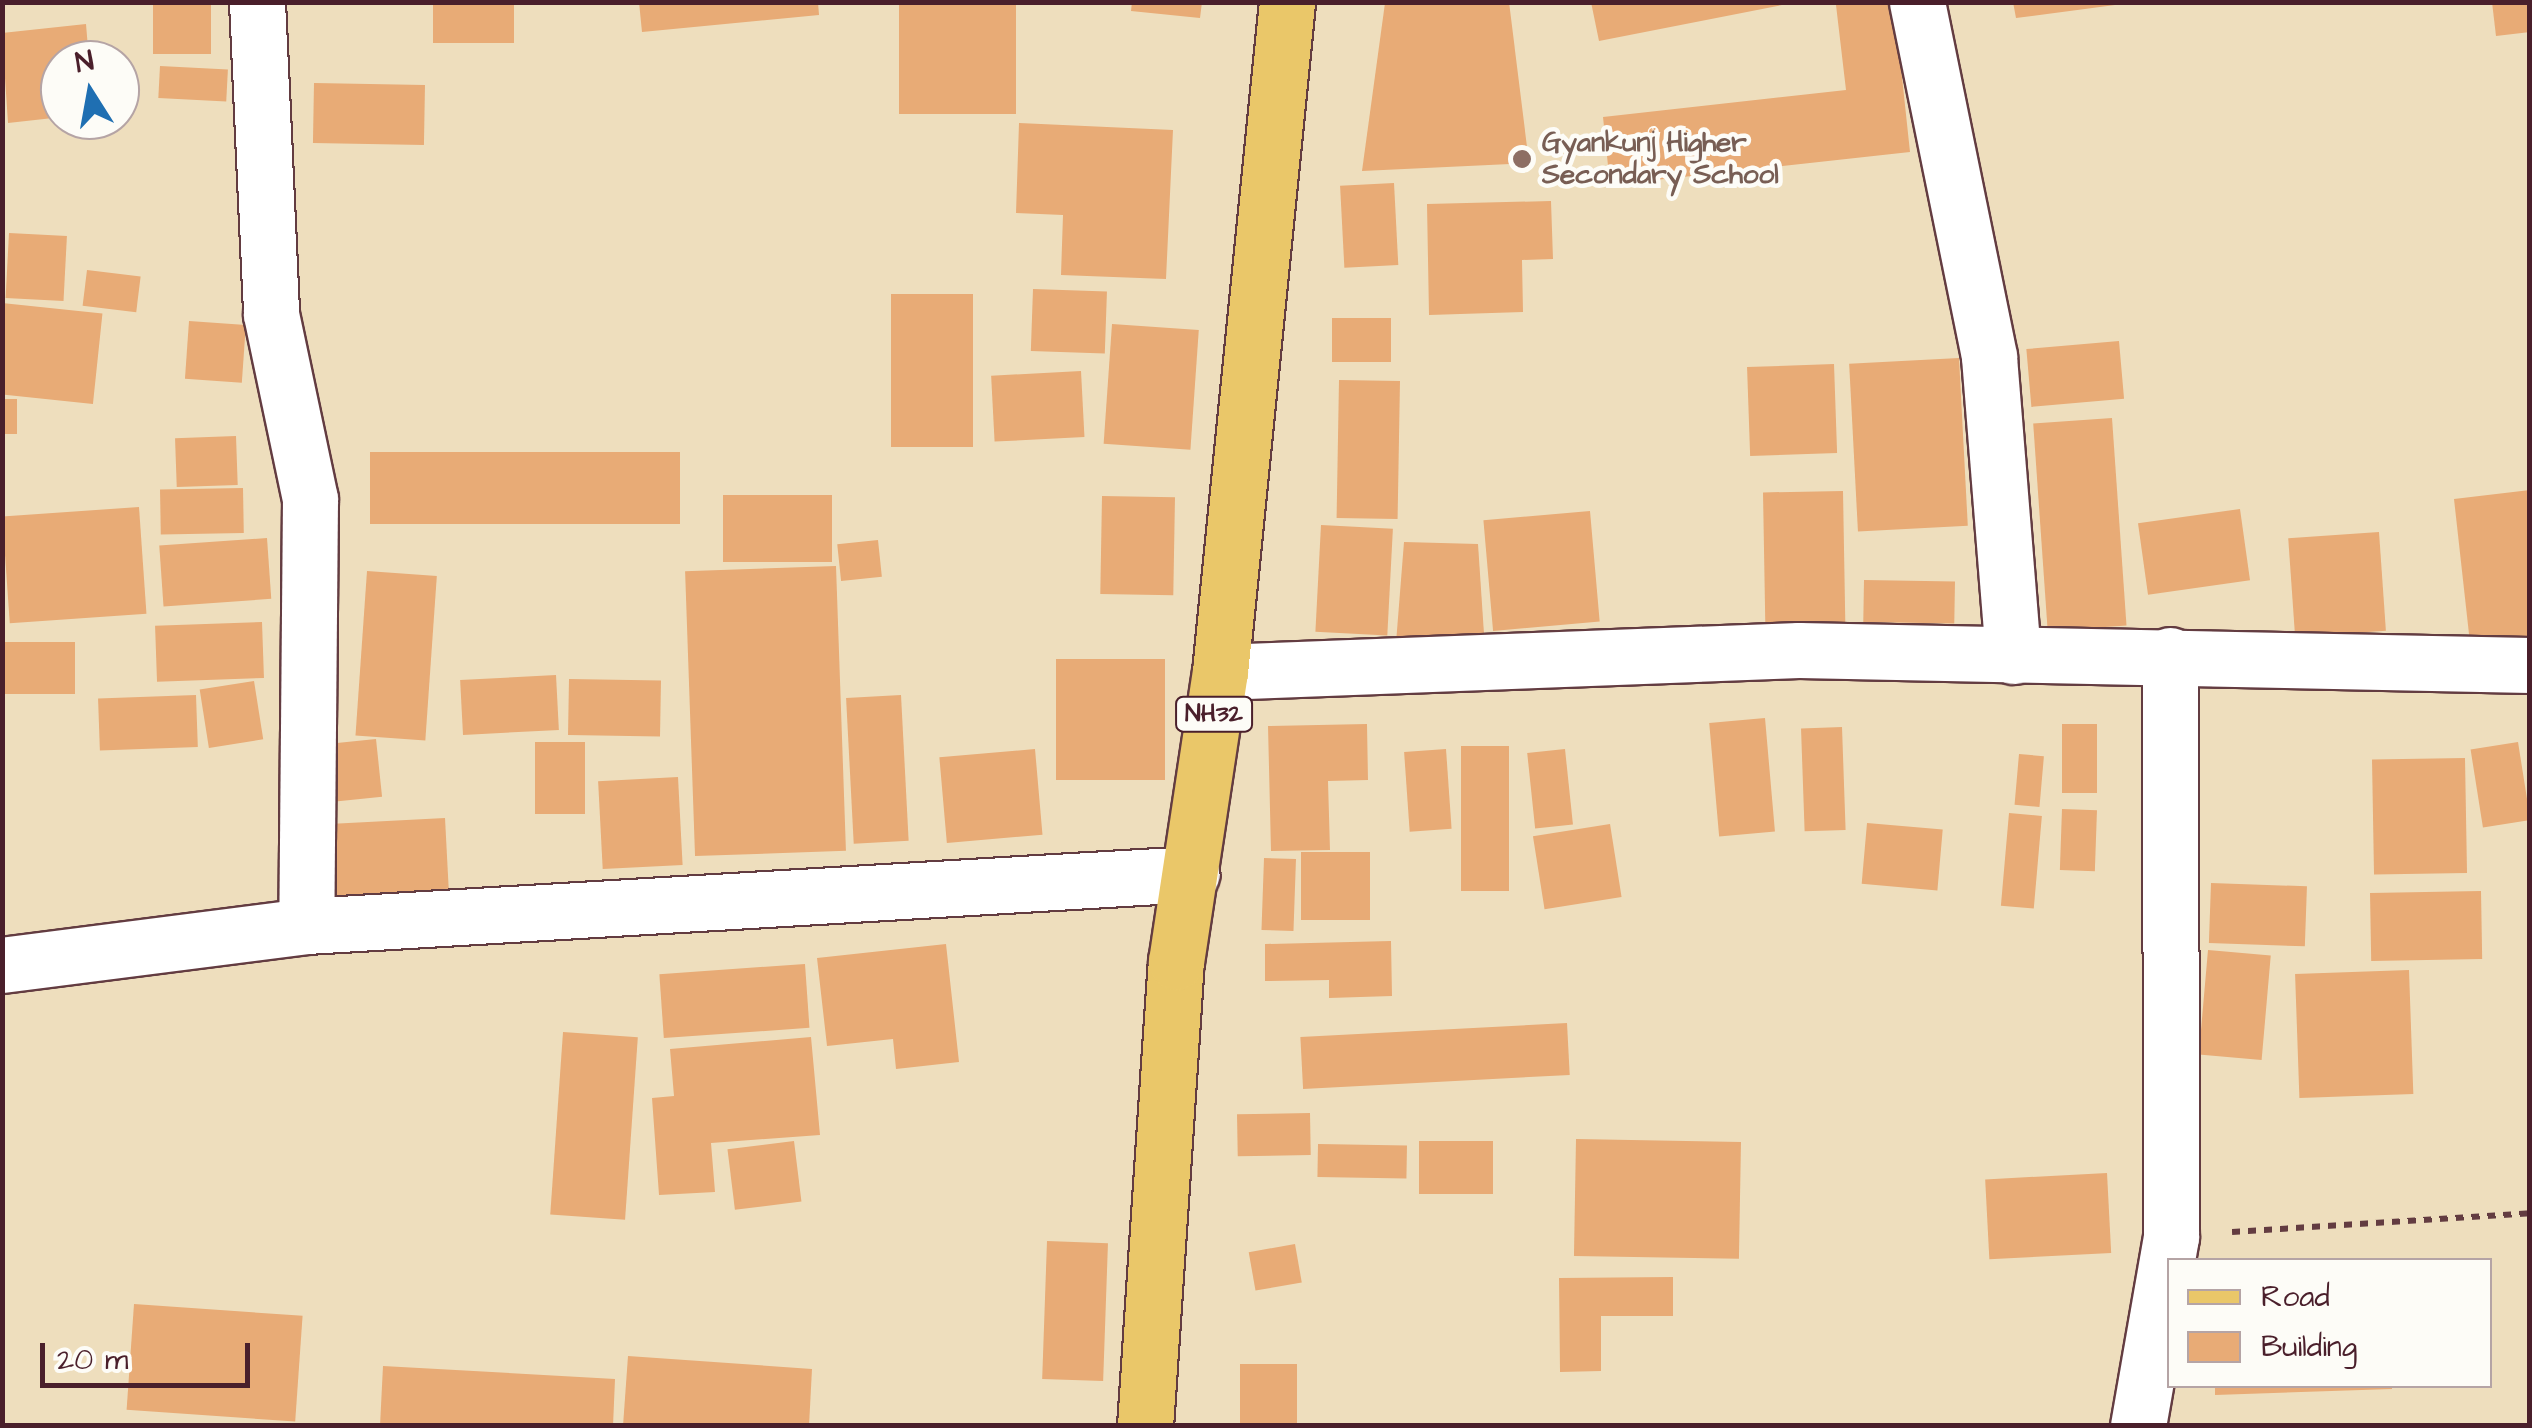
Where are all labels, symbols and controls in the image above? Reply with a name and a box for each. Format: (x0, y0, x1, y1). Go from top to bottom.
north arrow (40, 40, 140, 140)
text: N (72, 41, 97, 83)
place label: Gyankunj Higher Secondary School (1542, 126, 1779, 192)
marker: Gyankunj Higher Secondary School (1511, 148, 1533, 170)
road number: NH32 (1174, 694, 1254, 734)
legend (2167, 1258, 2492, 1388)
text: Road (2261, 1276, 2330, 1318)
scale bar (45, 1323, 255, 1385)
text: Building (2261, 1326, 2357, 1368)
text: 20 m (57, 1339, 128, 1381)

